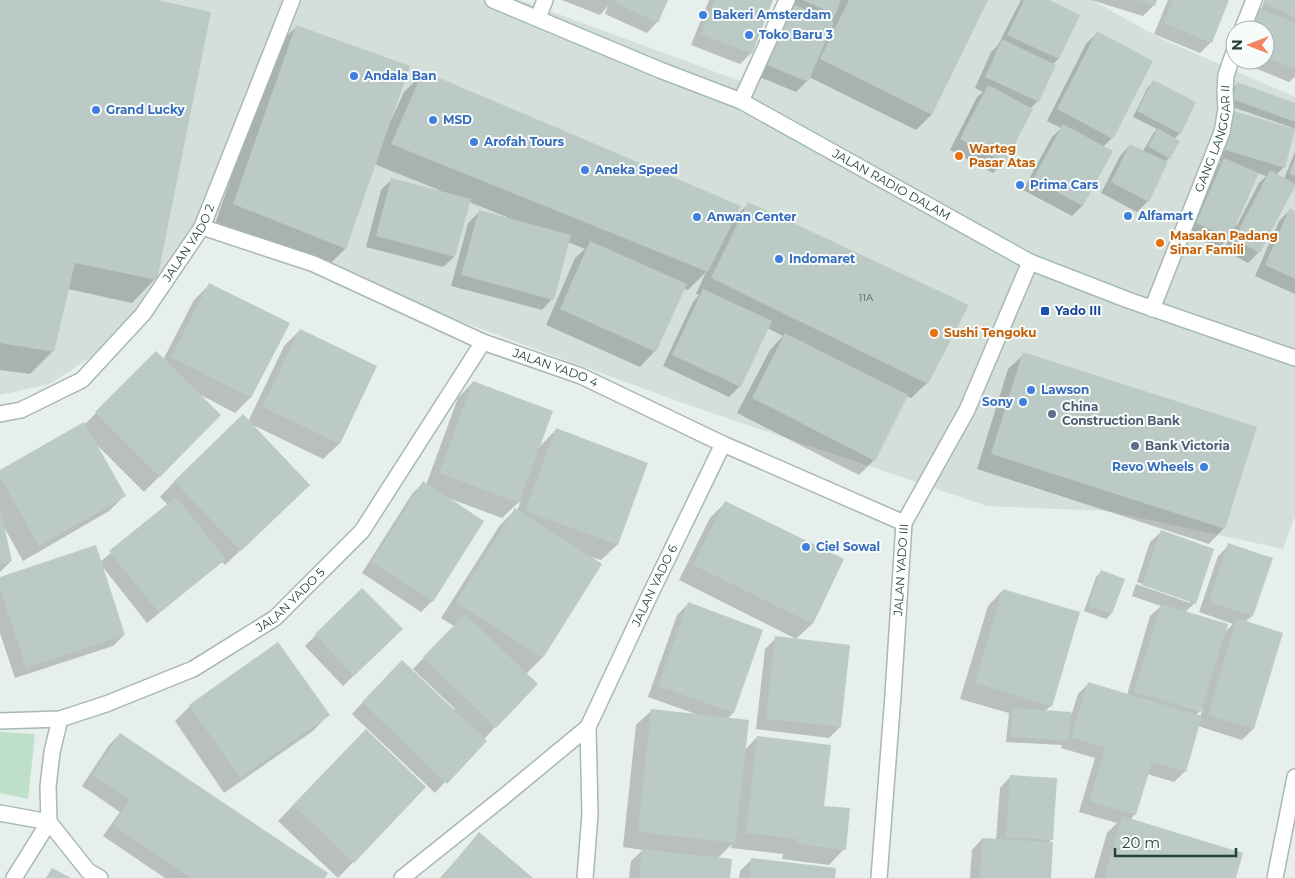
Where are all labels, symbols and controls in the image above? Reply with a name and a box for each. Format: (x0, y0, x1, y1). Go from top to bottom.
place label: Bakeri Amsterdam (713, 7, 831, 22)
marker: Bakeri Amsterdam (697, 9, 709, 21)
north arrow (1225, 20, 1275, 70)
place label: Toko Baru 3 (759, 27, 833, 42)
marker: Toko Baru 3 (743, 29, 755, 41)
text: N (1228, 39, 1246, 51)
place label: Andala Ban (363, 68, 437, 83)
marker: Andala Ban (348, 70, 360, 82)
street label: GANG LANGGAR II (1191, 84, 1233, 194)
place label: Grand Lucky (106, 102, 185, 117)
marker: Grand Lucky (90, 104, 102, 116)
place label: MSD (443, 112, 472, 127)
marker: MSD (427, 114, 439, 126)
place label: Arofah Tours (483, 134, 565, 149)
marker: Arofah Tours (468, 136, 480, 148)
place label: Warteg Pasar Atas (969, 141, 1036, 170)
street label: JALAN RADIO DALAM (829, 145, 953, 223)
marker: Warteg Pasar Atas (953, 150, 965, 162)
place label: Aneka Speed (594, 162, 678, 177)
marker: Aneka Speed (579, 164, 591, 176)
place label: Prima Cars (1030, 177, 1099, 192)
marker: Prima Cars (1014, 179, 1026, 191)
street label: JALAN YADO 2 (159, 202, 217, 285)
place label: Alfamart (1137, 208, 1194, 223)
place label: Anwan Center (706, 209, 797, 224)
marker: Alfamart (1122, 210, 1134, 222)
marker: Anwan Center (691, 211, 703, 223)
place label: Masakan Padang Sinar Famili (1170, 228, 1278, 257)
marker: Masakan Padang Sinar Famili (1154, 237, 1166, 249)
place label: Indomaret (789, 251, 856, 266)
marker: Indomaret (773, 253, 785, 265)
house number: 11A (859, 291, 874, 304)
place label: Yado III (1054, 303, 1101, 318)
marker: Yado III (1039, 305, 1051, 317)
place label: Sushi Tengoku (944, 325, 1036, 340)
marker: Sushi Tengoku (928, 327, 940, 339)
street label: JALAN YADO 4 (510, 345, 601, 390)
place label: Lawson (1041, 382, 1089, 397)
marker: Lawson (1025, 384, 1037, 396)
place label: Sony (982, 394, 1014, 409)
marker: Sony (1017, 396, 1029, 408)
place label: China Construction Bank (1062, 399, 1180, 428)
marker: China Construction Bank (1046, 408, 1058, 420)
place label: Bank Victoria (1145, 438, 1230, 453)
marker: Bank Victoria (1129, 440, 1141, 452)
place label: Revo Wheels (1112, 459, 1195, 474)
marker: Revo Wheels (1198, 461, 1210, 473)
street label: JALAN YADO III (890, 523, 911, 618)
place label: Ciel Sowal (816, 539, 880, 554)
marker: Ciel Sowal (800, 541, 812, 553)
street label: JALAN YADO 6 (628, 542, 680, 630)
street label: JALAN YADO 5 (252, 564, 328, 636)
scale bar (1115, 826, 1236, 858)
text: 20 m (1122, 833, 1160, 852)

